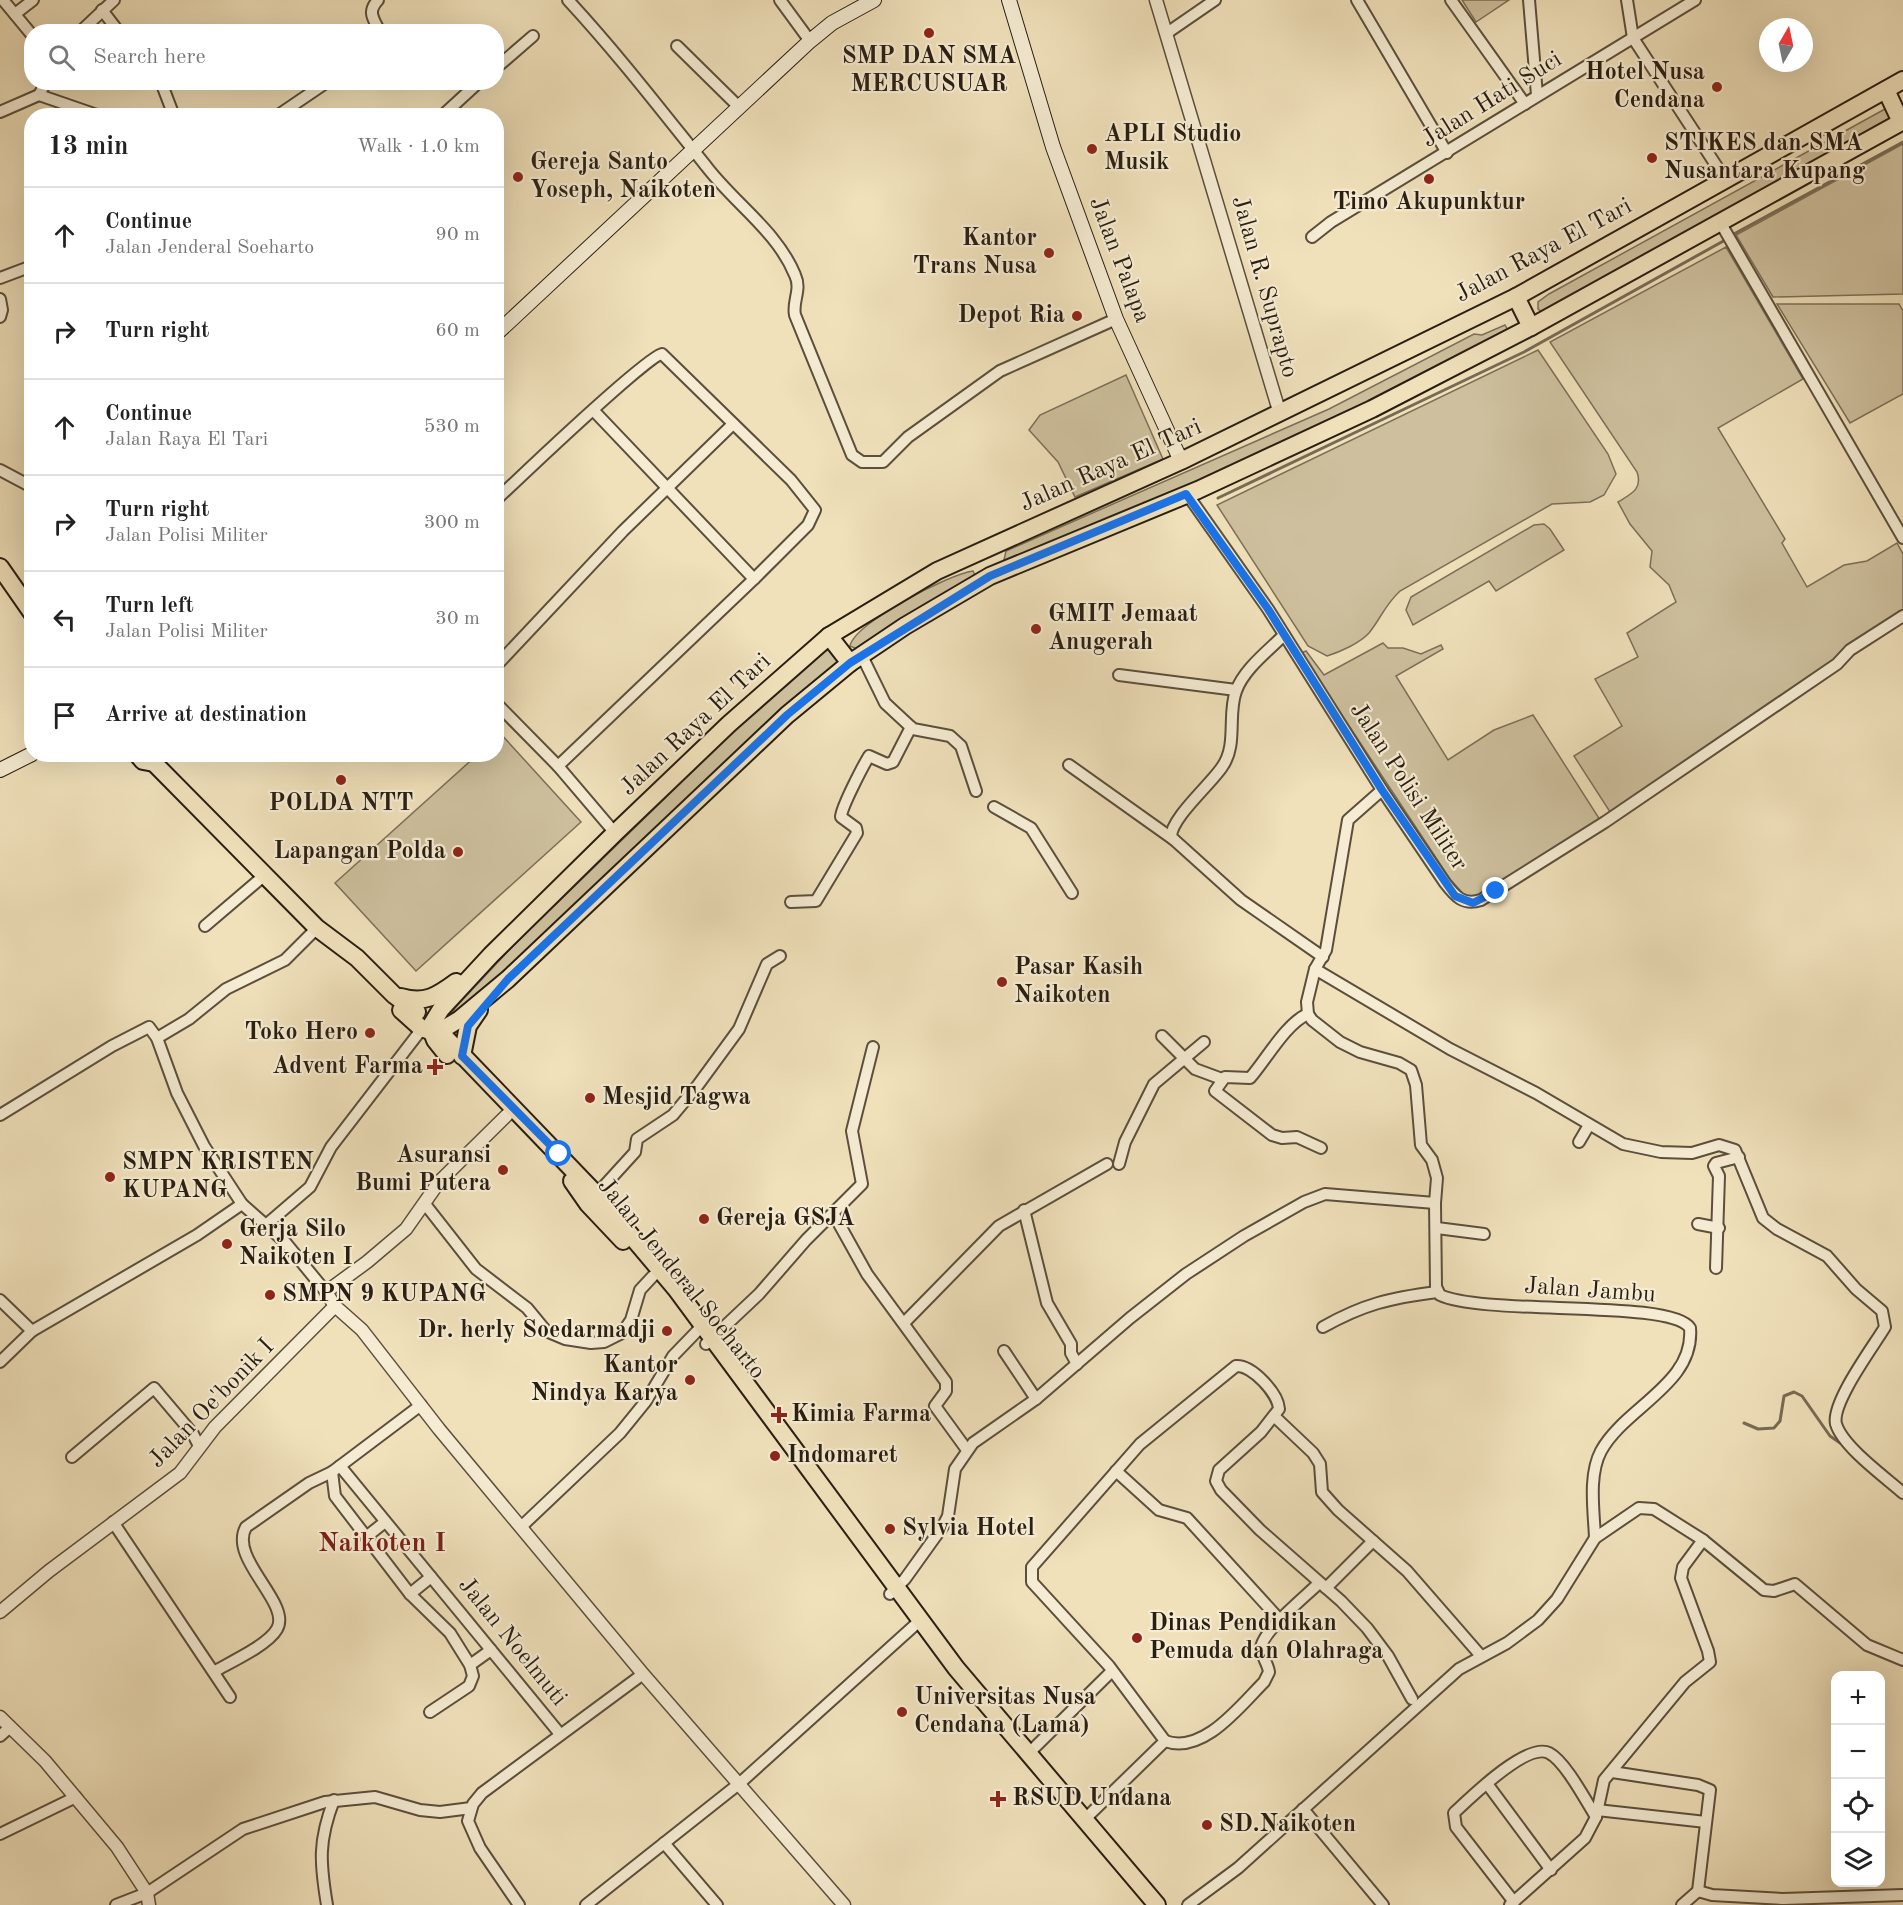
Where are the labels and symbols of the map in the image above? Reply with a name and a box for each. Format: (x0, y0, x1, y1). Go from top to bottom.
north arrow (1759, 18, 1813, 72)
marker: SMP DAN SMA MERCUSUAR (922, 26, 936, 40)
place label: SMP DAN SMA MERCUSUAR (842, 45, 1016, 97)
street label: Jalan Hati Suci (1418, 47, 1566, 153)
place label: Hotel Nusa Cendana (1585, 61, 1705, 113)
marker: Hotel Nusa Cendana (1710, 80, 1724, 94)
place label: APLI Studio Musik (1104, 123, 1241, 175)
place label: STIKES dan SMA Nusantara Kupang (1664, 132, 1866, 184)
marker: APLI Studio Musik (1085, 142, 1099, 156)
place label: Gereja Santo Yoseph, Naikoten (530, 151, 716, 203)
marker: STIKES dan SMA Nusantara Kupang (1645, 151, 1659, 165)
marker: Gereja Santo Yoseph, Naikoten (511, 170, 525, 184)
marker: Timo Akupunktur (1422, 172, 1436, 186)
place label: Timo Akupunktur (1333, 191, 1525, 215)
street label: Jalan R. Suprapto (1227, 193, 1301, 381)
street label: Jalan Palapa (1084, 194, 1154, 326)
street label: Jalan Raya El Tari (1452, 194, 1636, 308)
place label: Kantor Trans Nusa (913, 227, 1037, 279)
marker: Kantor Trans Nusa (1042, 246, 1056, 260)
place label: Depot Ria (957, 304, 1065, 328)
marker: Depot Ria (1070, 309, 1084, 323)
street label: Jalan Raya El Tari (1017, 415, 1205, 517)
place label: GMIT Jemaat Anugerah (1048, 603, 1198, 655)
marker: GMIT Jemaat Anugerah (1029, 622, 1043, 636)
street label: Jalan Raya El Tari (616, 649, 776, 801)
street label: Jalan Polisi Militer (1345, 699, 1471, 876)
marker: POLDA NTT (334, 773, 348, 787)
place label: POLDA NTT (269, 792, 413, 816)
place label: Lapangan Polda (273, 840, 446, 864)
marker: Lapangan Polda (451, 845, 465, 859)
route end (1482, 877, 1508, 903)
place label: Pasar Kasih Naikoten (1014, 956, 1143, 1008)
marker: Pasar Kasih Naikoten (995, 975, 1009, 989)
place label: Toko Hero (244, 1021, 358, 1045)
marker: Toko Hero (363, 1026, 377, 1040)
place label: Advent Farma (272, 1055, 423, 1079)
marker: Advent Farma (428, 1060, 442, 1074)
place label: Mesjid Tagwa (602, 1086, 751, 1110)
marker: Mesjid Tagwa (583, 1091, 597, 1105)
route start (545, 1140, 571, 1166)
place label: Asuransi Bumi Putera (355, 1144, 491, 1196)
place label: SMPN KRISTEN KUPANG (122, 1151, 314, 1203)
marker: Asuransi Bumi Putera (496, 1163, 510, 1177)
marker: SMPN KRISTEN KUPANG (103, 1170, 117, 1184)
street label: Jalan Jenderal Soeharto (593, 1174, 769, 1384)
place label: Gereja GSJA (716, 1207, 855, 1231)
marker: Gereja GSJA (697, 1212, 711, 1226)
place label: Gerja Silo Naikoten I (239, 1218, 353, 1270)
marker: Gerja Silo Naikoten I (220, 1237, 234, 1251)
street label: Jalan Jambu (1523, 1274, 1657, 1308)
place label: SMPN 9 KUPANG (282, 1283, 486, 1307)
marker: SMPN 9 KUPANG (263, 1288, 277, 1302)
place label: Dr. herly Soedarmadji (417, 1319, 655, 1343)
marker: Dr. herly Soedarmadji (660, 1324, 674, 1338)
street label: Jalan Oe'bonik I (145, 1335, 279, 1473)
place label: Kantor Nindya Karya (531, 1354, 678, 1406)
marker: Kantor Nindya Karya (683, 1373, 697, 1387)
place label: Kimia Farma (791, 1403, 931, 1427)
marker: Kimia Farma (772, 1408, 786, 1422)
place label: Indomaret (787, 1444, 898, 1468)
marker: Indomaret (768, 1449, 782, 1463)
place label: Sylvia Hotel (902, 1517, 1035, 1541)
marker: Sylvia Hotel (883, 1522, 897, 1536)
district label: Naikoten I (318, 1530, 446, 1557)
street label: Jalan Noelmuti (453, 1573, 571, 1711)
place label: Dinas Pendidikan Pemuda dan Olahraga (1149, 1612, 1384, 1664)
marker: Dinas Pendidikan Pemuda dan Olahraga (1130, 1631, 1144, 1645)
place label: Universitas Nusa Cendana (Lama) (914, 1686, 1096, 1738)
marker: Universitas Nusa Cendana (Lama) (895, 1705, 909, 1719)
place label: RSUD Undana (1012, 1787, 1172, 1811)
marker: RSUD Undana (989, 1790, 1007, 1808)
place label: SD.Naikoten (1219, 1813, 1356, 1837)
marker: SD.Naikoten (1200, 1818, 1214, 1832)

